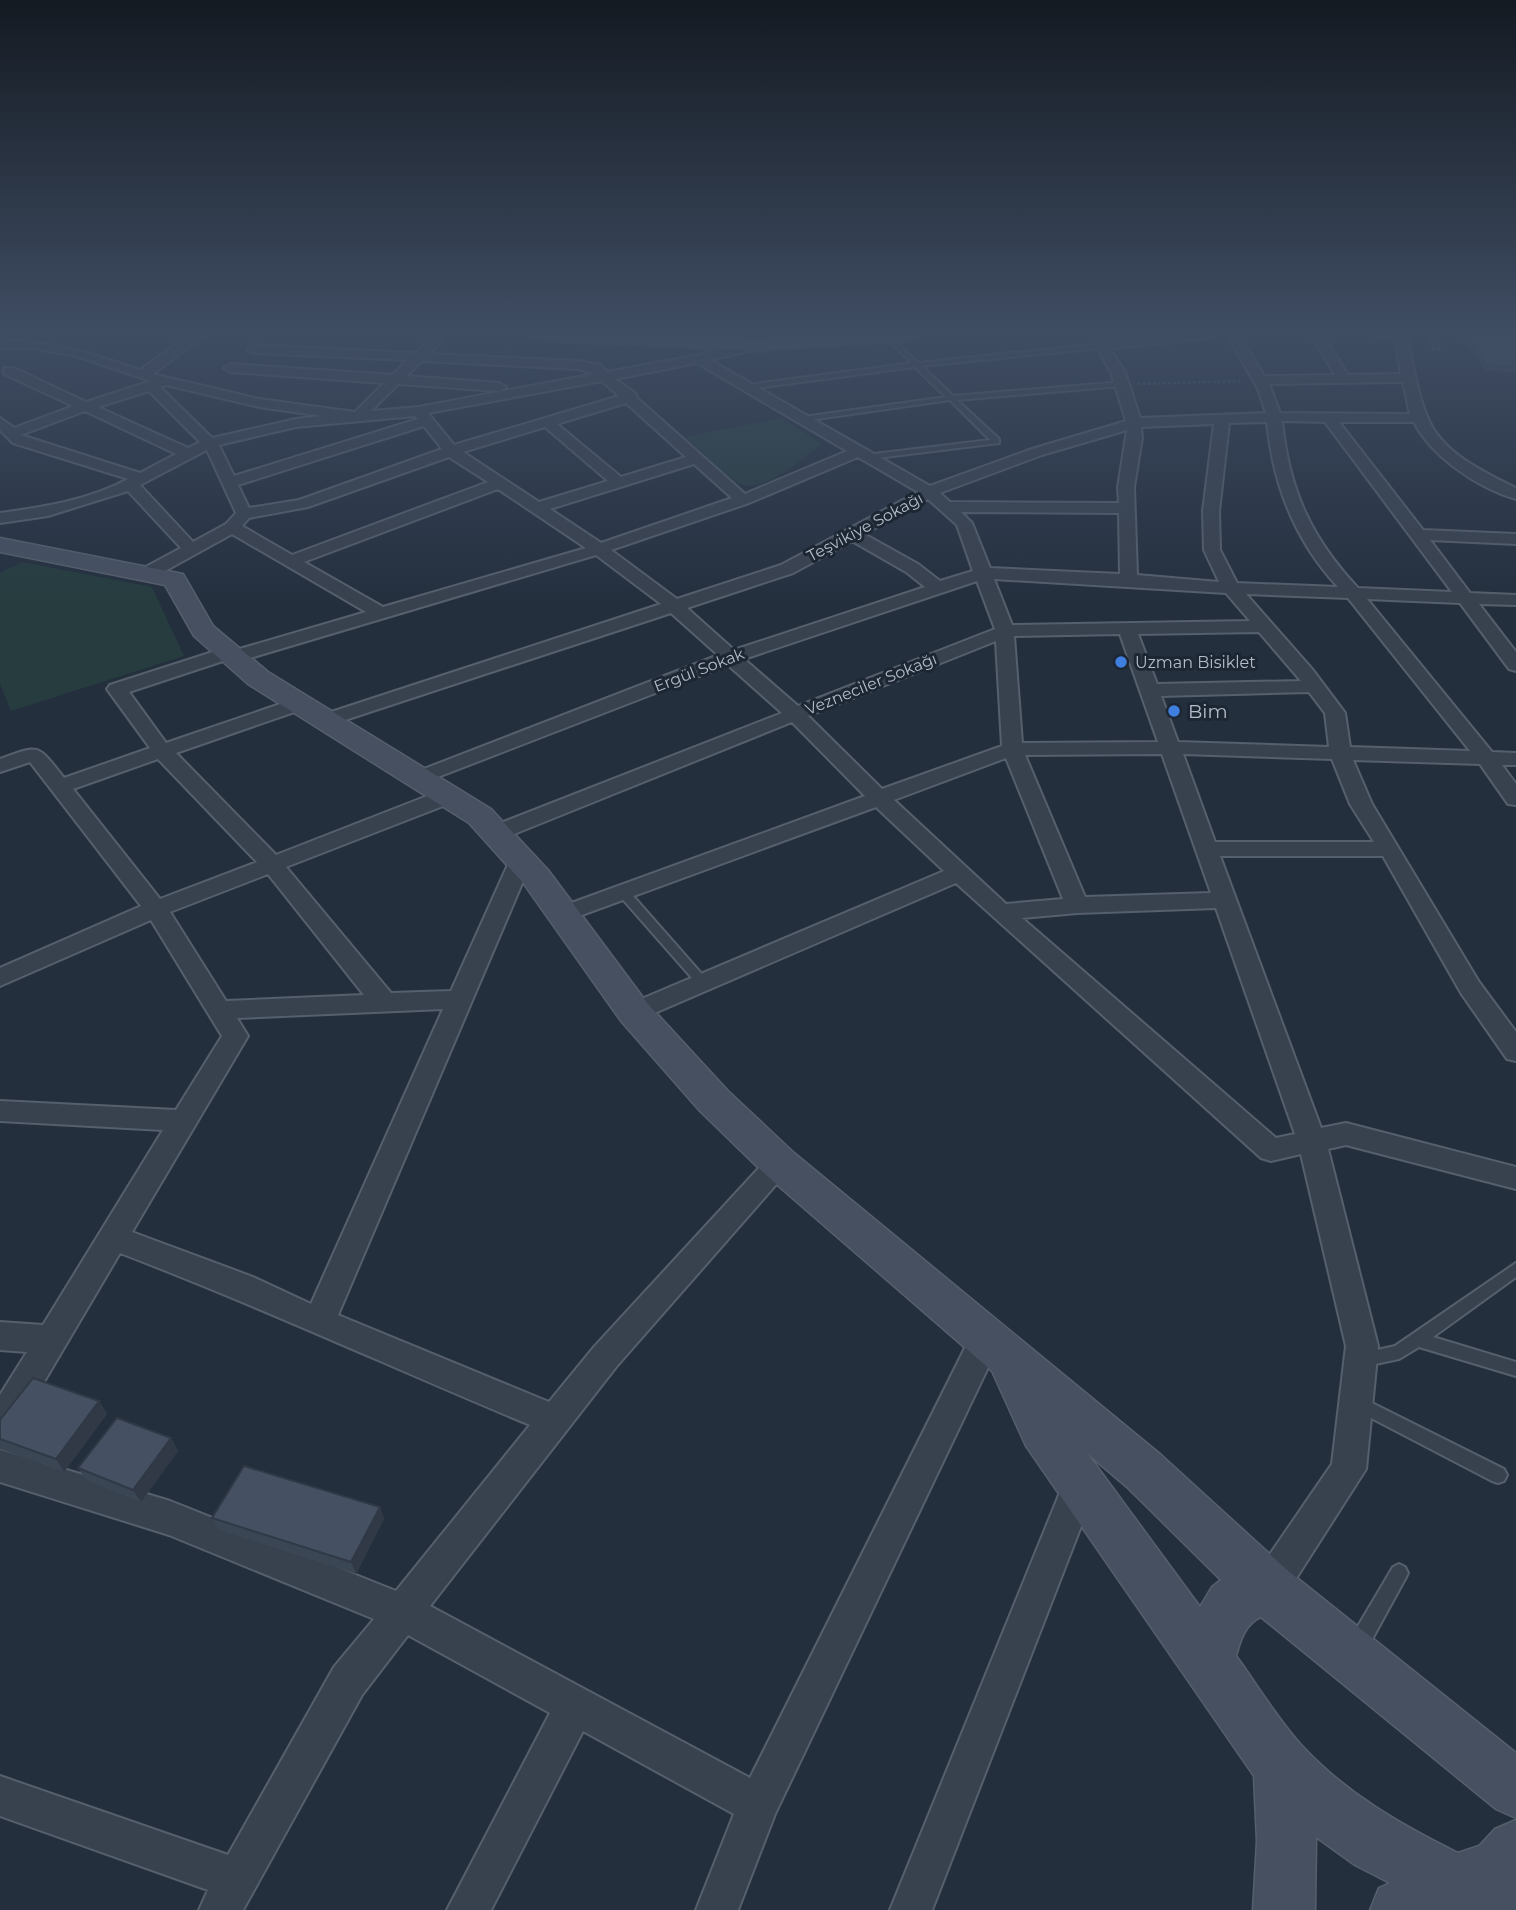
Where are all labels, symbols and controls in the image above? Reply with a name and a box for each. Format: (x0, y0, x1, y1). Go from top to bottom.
street label: Teşvikiye Sokağı (804, 488, 926, 566)
street label: Ergül Sokak (651, 644, 747, 696)
street label: Vezneciler Sokağı (802, 649, 940, 719)
place label: Uzman Bisiklet (1135, 653, 1256, 672)
marker: Uzman Bisiklet (1113, 654, 1129, 670)
place label: Bim (1188, 700, 1228, 723)
marker: Bim (1166, 703, 1182, 719)

